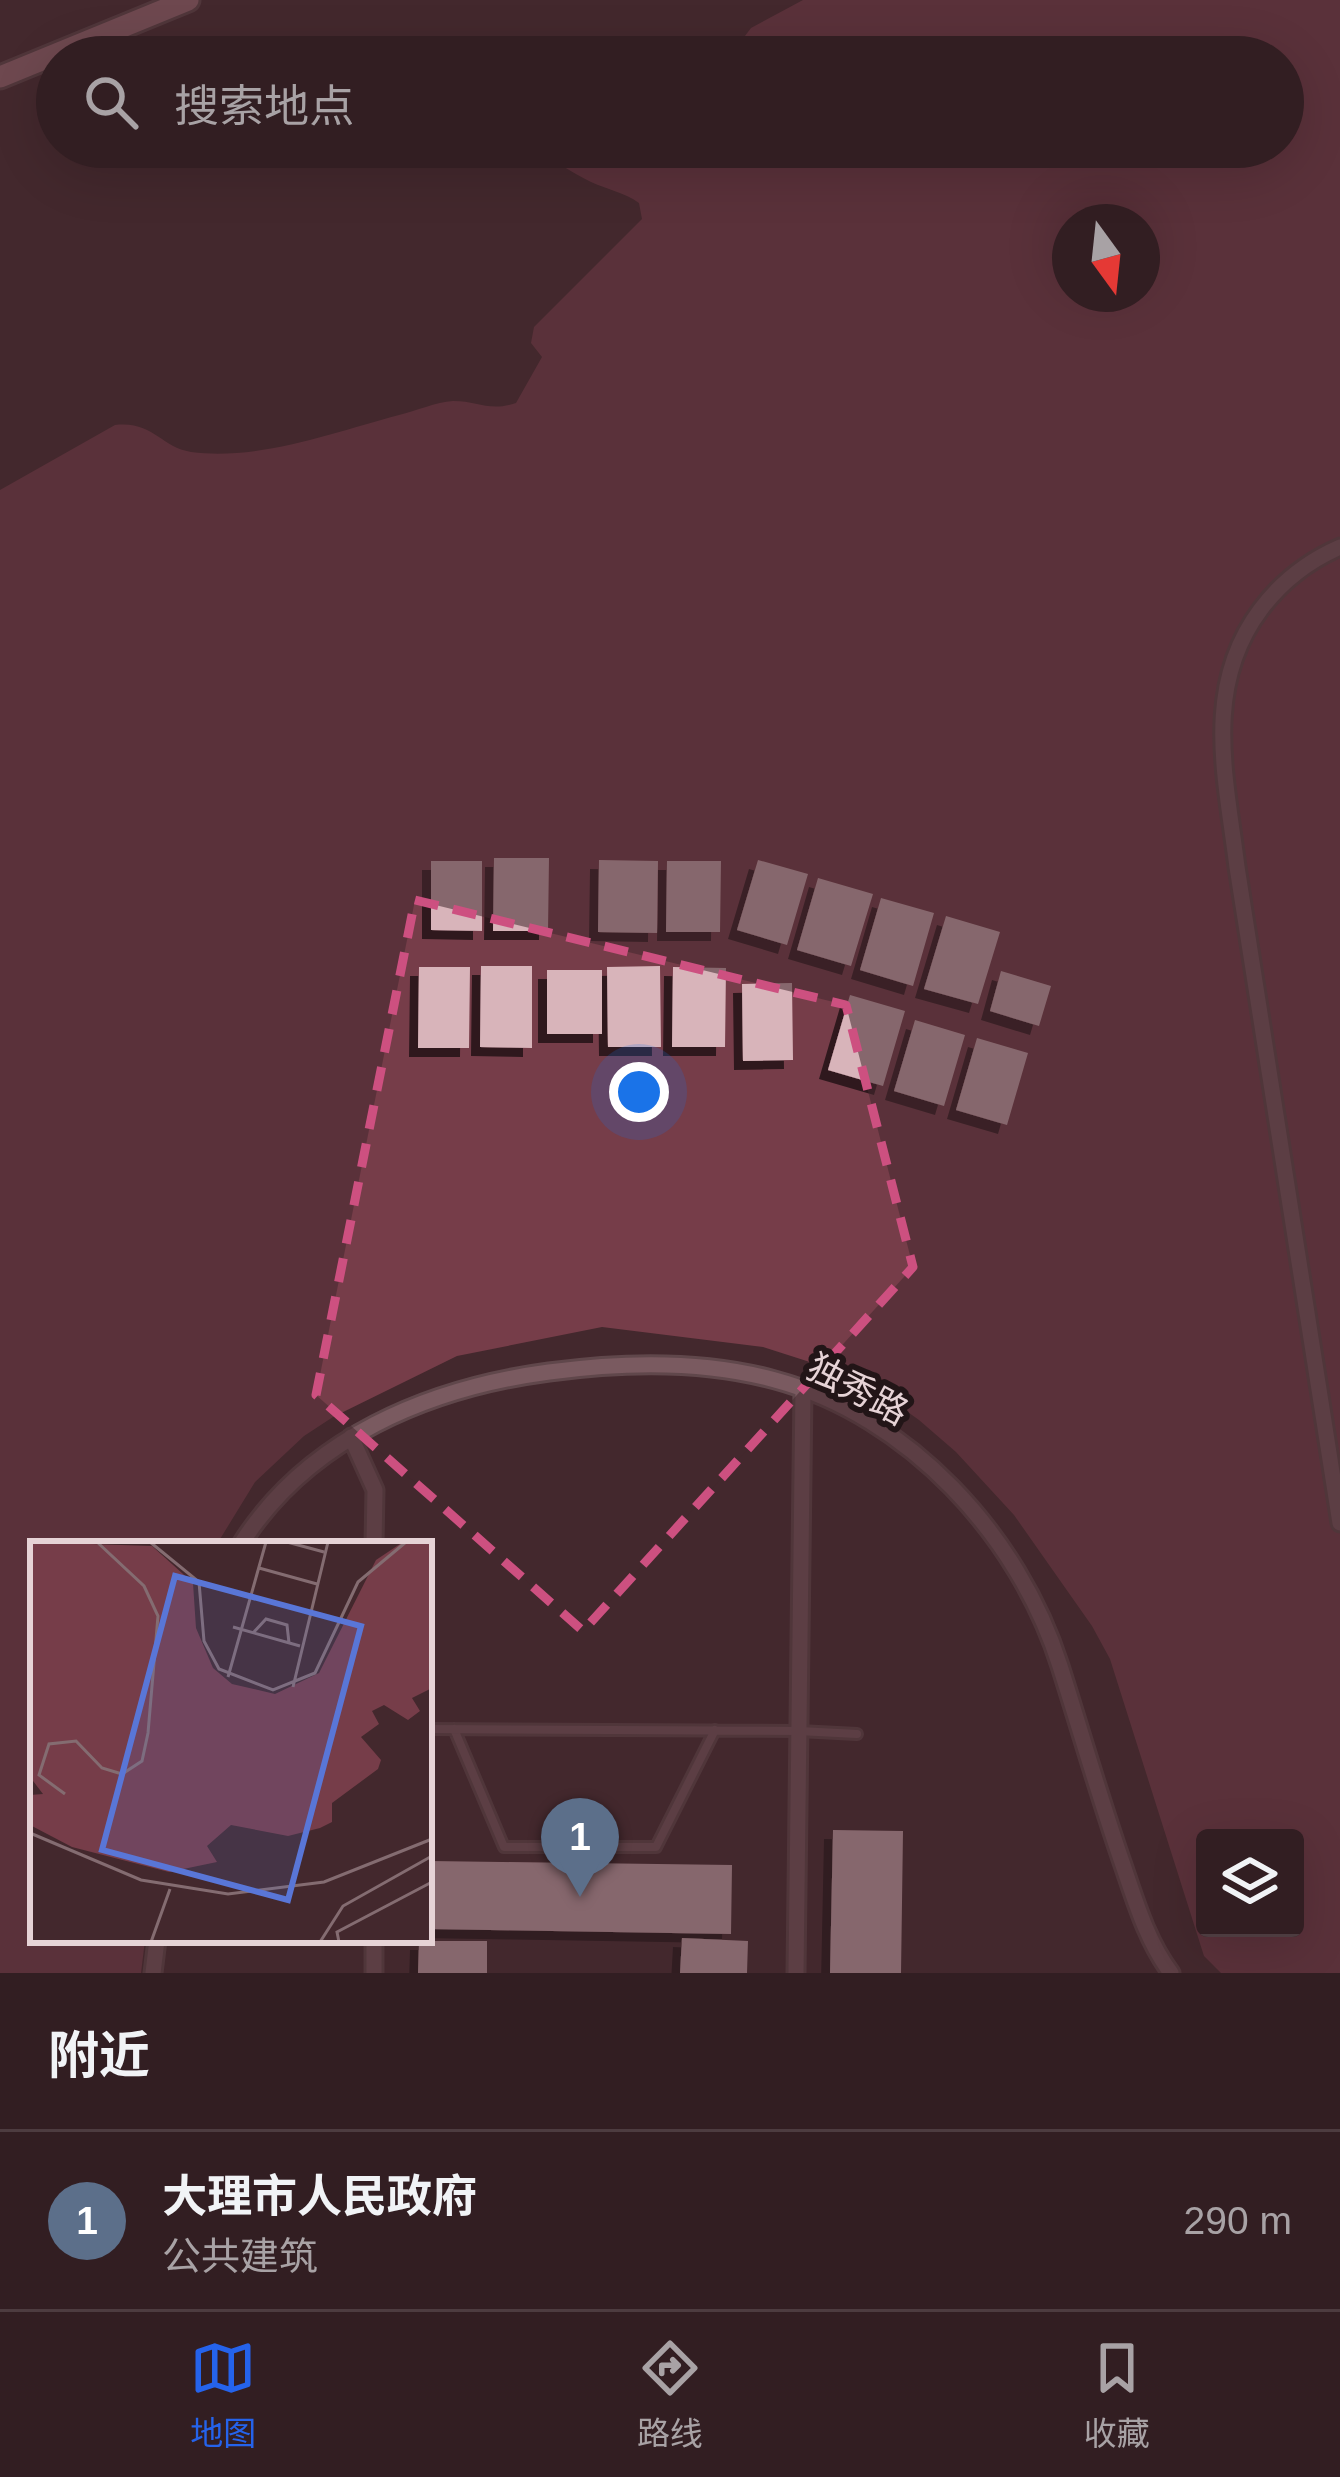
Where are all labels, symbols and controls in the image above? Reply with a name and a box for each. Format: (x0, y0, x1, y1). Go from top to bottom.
search box (36, 36, 1304, 168)
icon: search (78, 69, 144, 135)
text: 搜索地点 (174, 81, 354, 132)
north arrow (1052, 204, 1160, 312)
your location (609, 1062, 669, 1122)
street label: 独秀路 (800, 1346, 915, 1433)
inset map (30, 1541, 432, 1943)
pin: 1 (541, 1798, 619, 1897)
map controls (1196, 1829, 1304, 1937)
button: layers (1196, 1829, 1304, 1937)
text: 附近 (48, 2027, 150, 2084)
text: 大理市人民政府 (162, 2171, 477, 2222)
text: 1 (76, 2199, 98, 2242)
text: 290 m (1184, 2199, 1292, 2242)
text: 公共建筑 (162, 2235, 318, 2278)
tab: 地图 (190, 2335, 256, 2455)
tab: 路线 (637, 2335, 703, 2455)
tab: 收藏 (1084, 2335, 1150, 2455)

